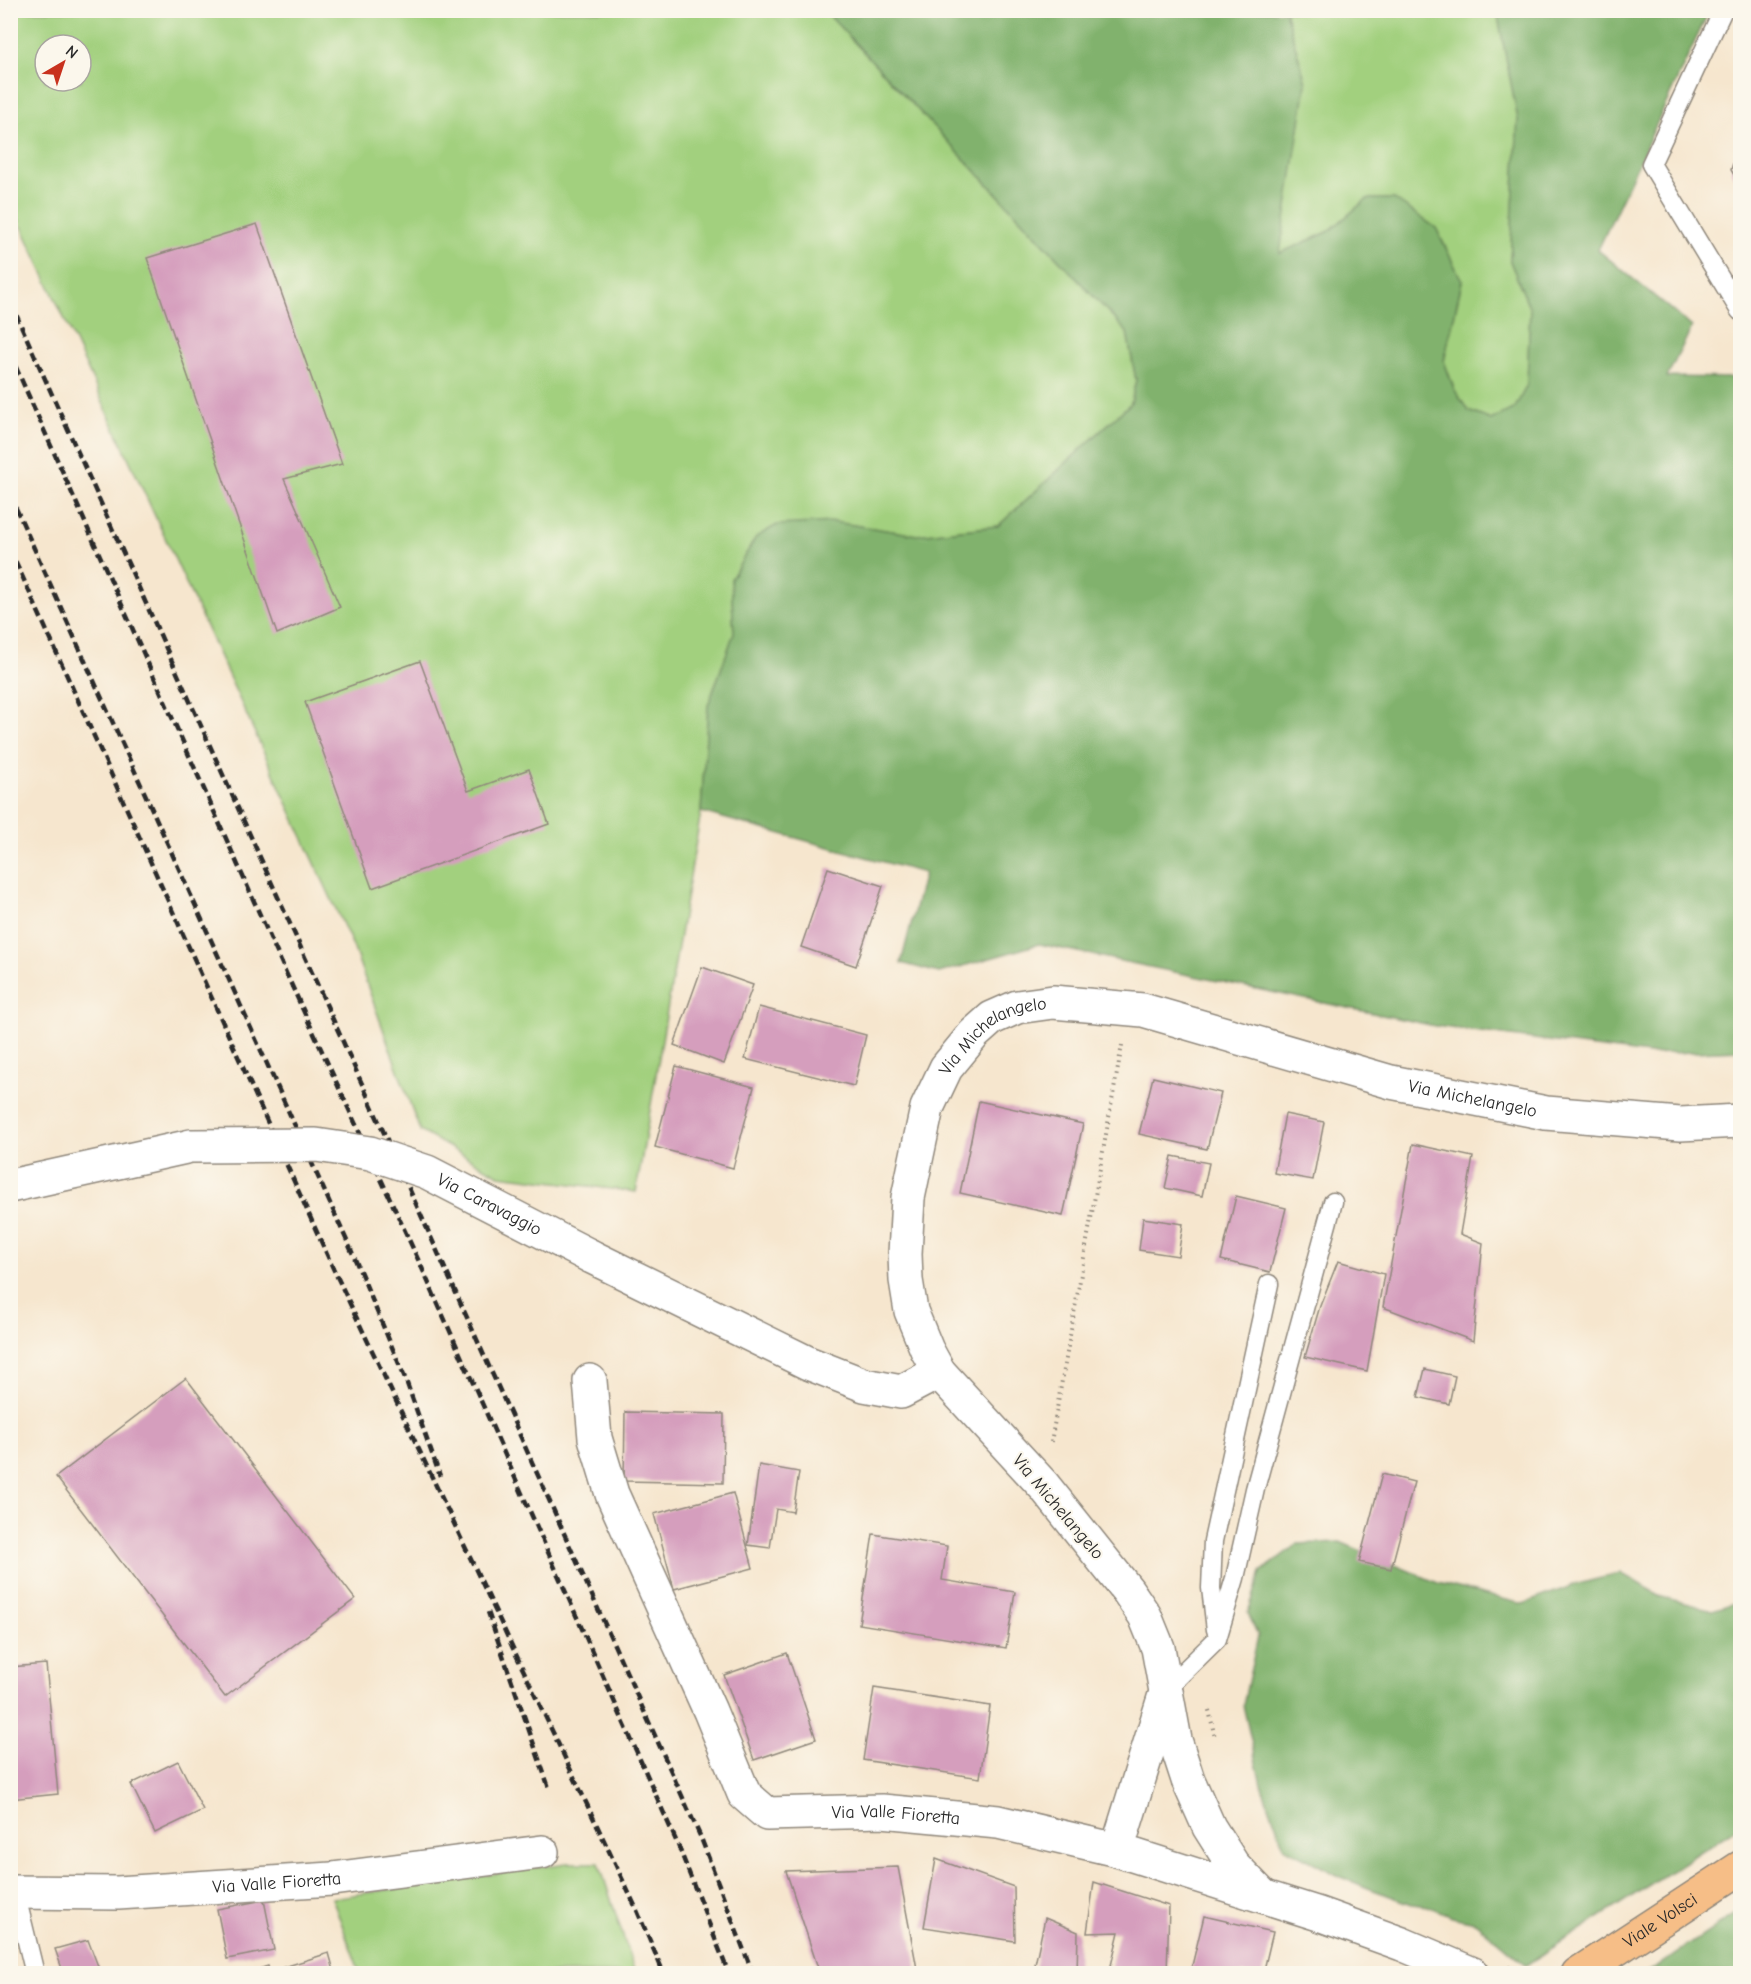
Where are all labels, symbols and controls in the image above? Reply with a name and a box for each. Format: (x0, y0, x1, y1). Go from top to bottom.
north arrow (33, 33, 93, 93)
text: N (62, 42, 82, 62)
street label: Via Michelangelo (934, 993, 1048, 1078)
street label: Via Michelangelo (1406, 1075, 1539, 1121)
street label: Via Caravaggio (434, 1169, 545, 1240)
street label: Via Michelangelo (1008, 1450, 1108, 1564)
street label: Via Valle Fioretta (831, 1800, 961, 1829)
street label: Via Valle Fioretta (212, 1867, 342, 1897)
street label: Viale Volsci (1619, 1888, 1701, 1952)

